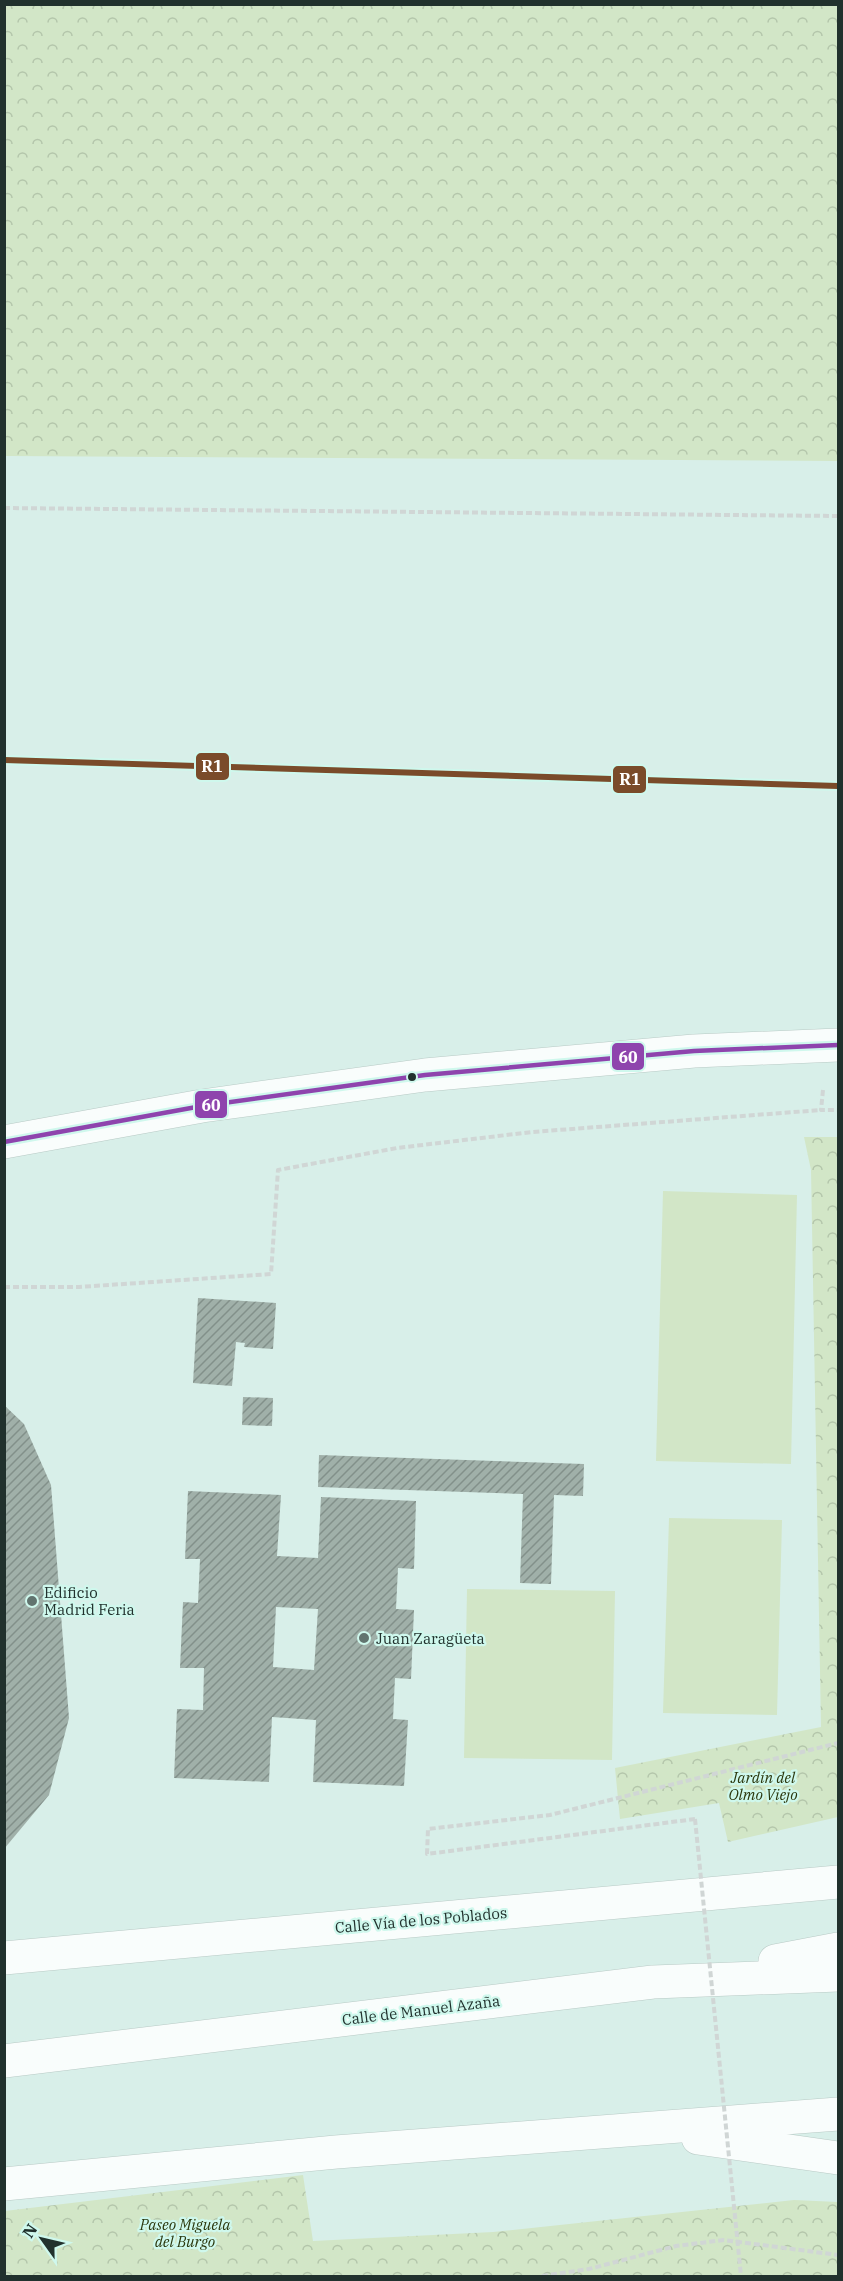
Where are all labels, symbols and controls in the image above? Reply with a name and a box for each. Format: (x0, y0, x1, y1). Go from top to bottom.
line badge: R1 (195, 752, 230, 781)
text: R1 (201, 756, 223, 776)
line badge: R1 (612, 765, 647, 794)
text: R1 (619, 769, 641, 789)
line badge: 60 (611, 1042, 645, 1071)
text: 60 (618, 1047, 638, 1067)
unlabelled marker (406, 1071, 418, 1083)
line badge: 60 (194, 1090, 228, 1119)
text: 60 (201, 1095, 221, 1115)
place label: Edificio Madrid Feria (44, 1583, 135, 1619)
marker: Edificio Madrid Feria (25, 1594, 39, 1608)
place label: Juan Zaragüeta (376, 1629, 485, 1648)
marker: Juan Zaragüeta (357, 1631, 371, 1645)
park label: Jardín del Olmo Viejo (728, 1768, 798, 1804)
street label: Calle Vía de los Poblados (334, 1903, 508, 1937)
street label: Calle de Manuel Azaña (341, 1991, 501, 2029)
north arrow (12, 2209, 72, 2269)
park label: Paseo Miguela del Burgo (139, 2215, 231, 2251)
text: N (18, 2220, 41, 2241)

